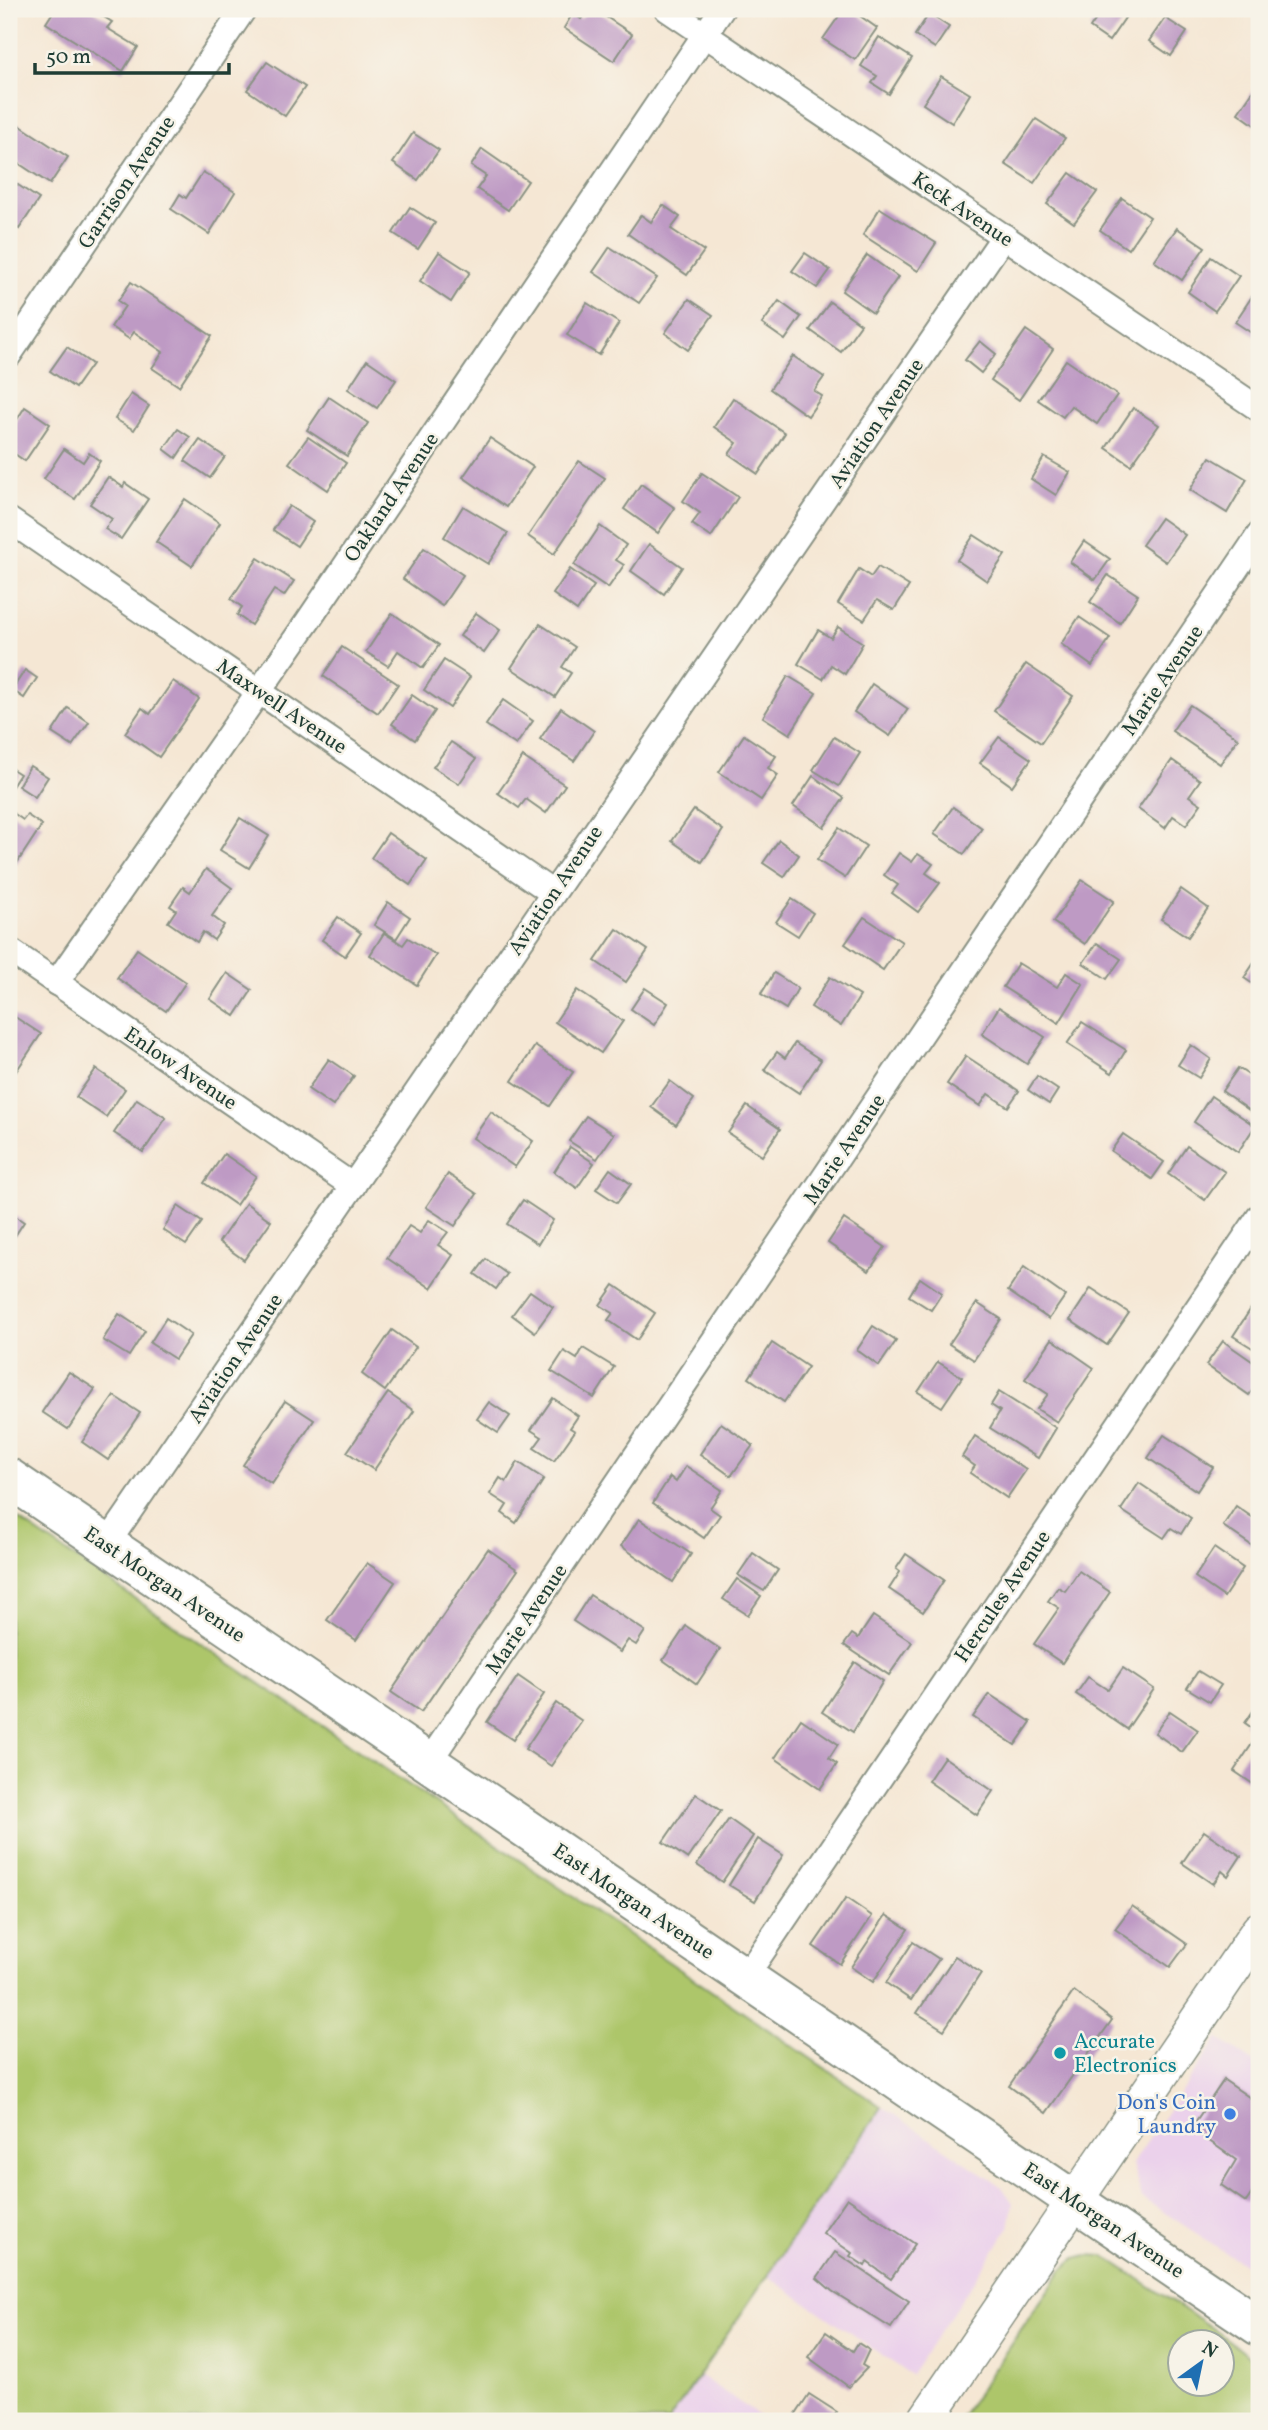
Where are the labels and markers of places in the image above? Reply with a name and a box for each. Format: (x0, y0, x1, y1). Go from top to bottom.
place label: Accurate Electronics (1074, 2028, 1177, 2081)
marker: Accurate Electronics (1052, 2045, 1068, 2061)
place label: Don's Coin Laundry (1117, 2089, 1217, 2142)
marker: Don's Coin Laundry (1222, 2106, 1238, 2122)

